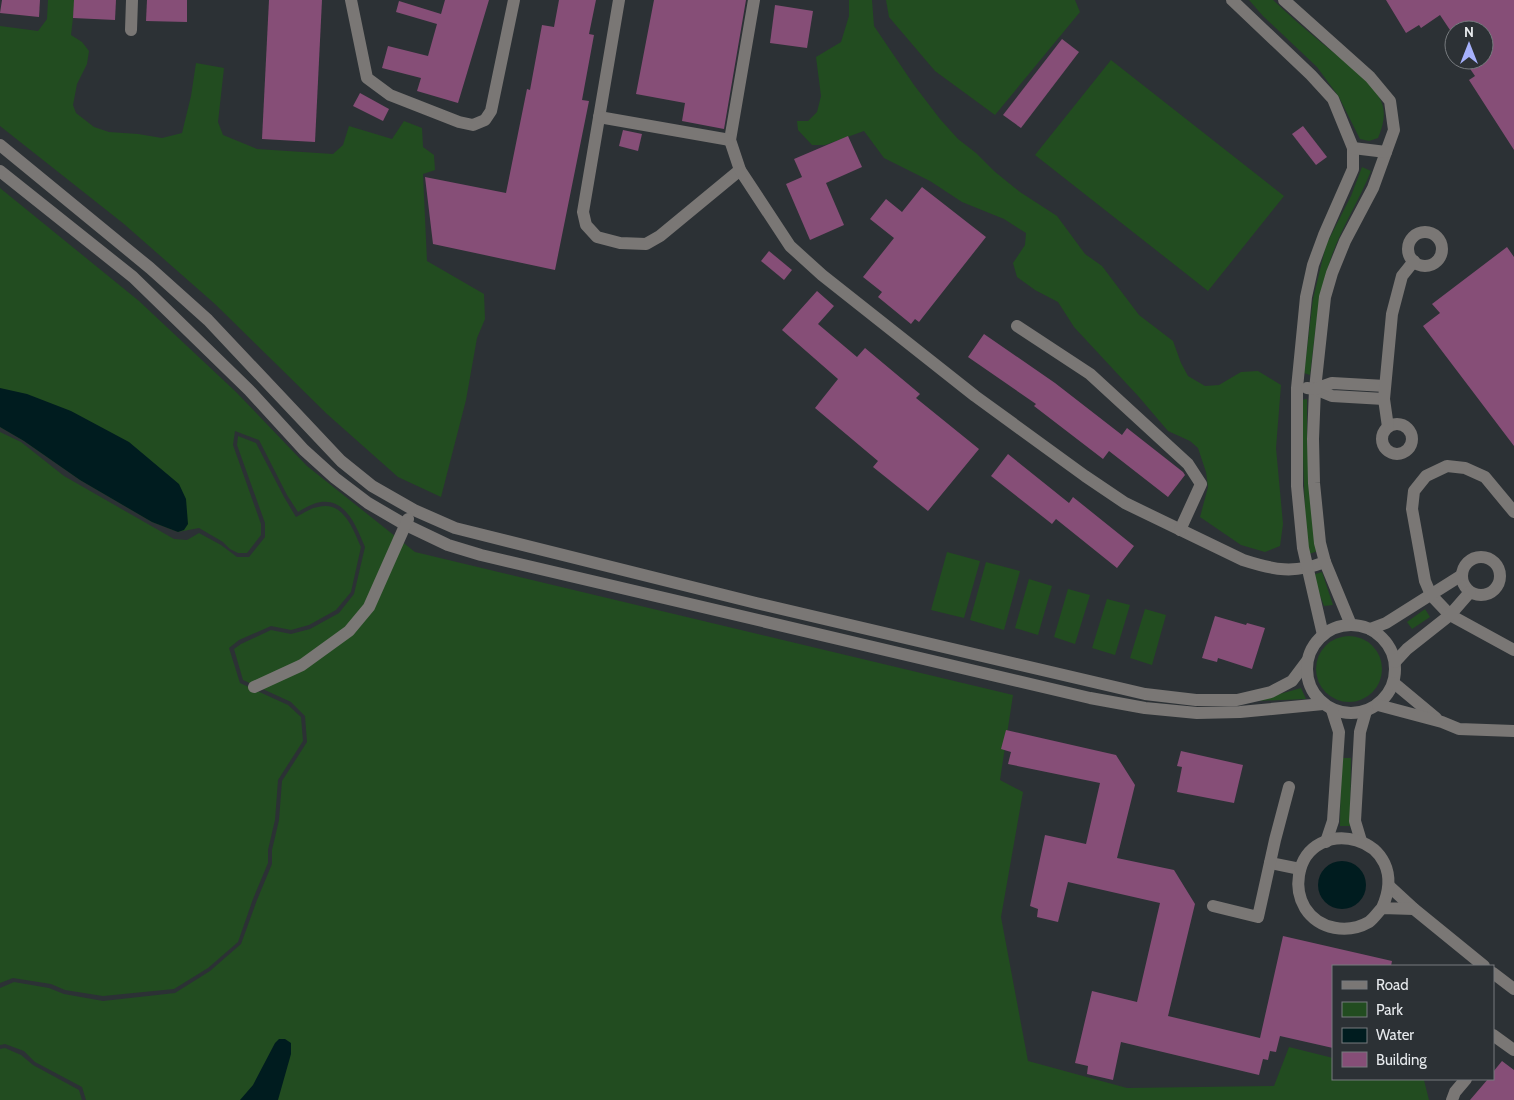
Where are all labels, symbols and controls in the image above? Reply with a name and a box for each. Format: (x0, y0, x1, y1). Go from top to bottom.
north arrow (1444, 20, 1494, 70)
text: N (1464, 23, 1474, 41)
legend (1332, 965, 1494, 1080)
text: Road (1376, 976, 1409, 994)
text: Park (1376, 1001, 1403, 1019)
text: Water (1376, 1026, 1414, 1044)
text: Building (1376, 1051, 1427, 1069)

